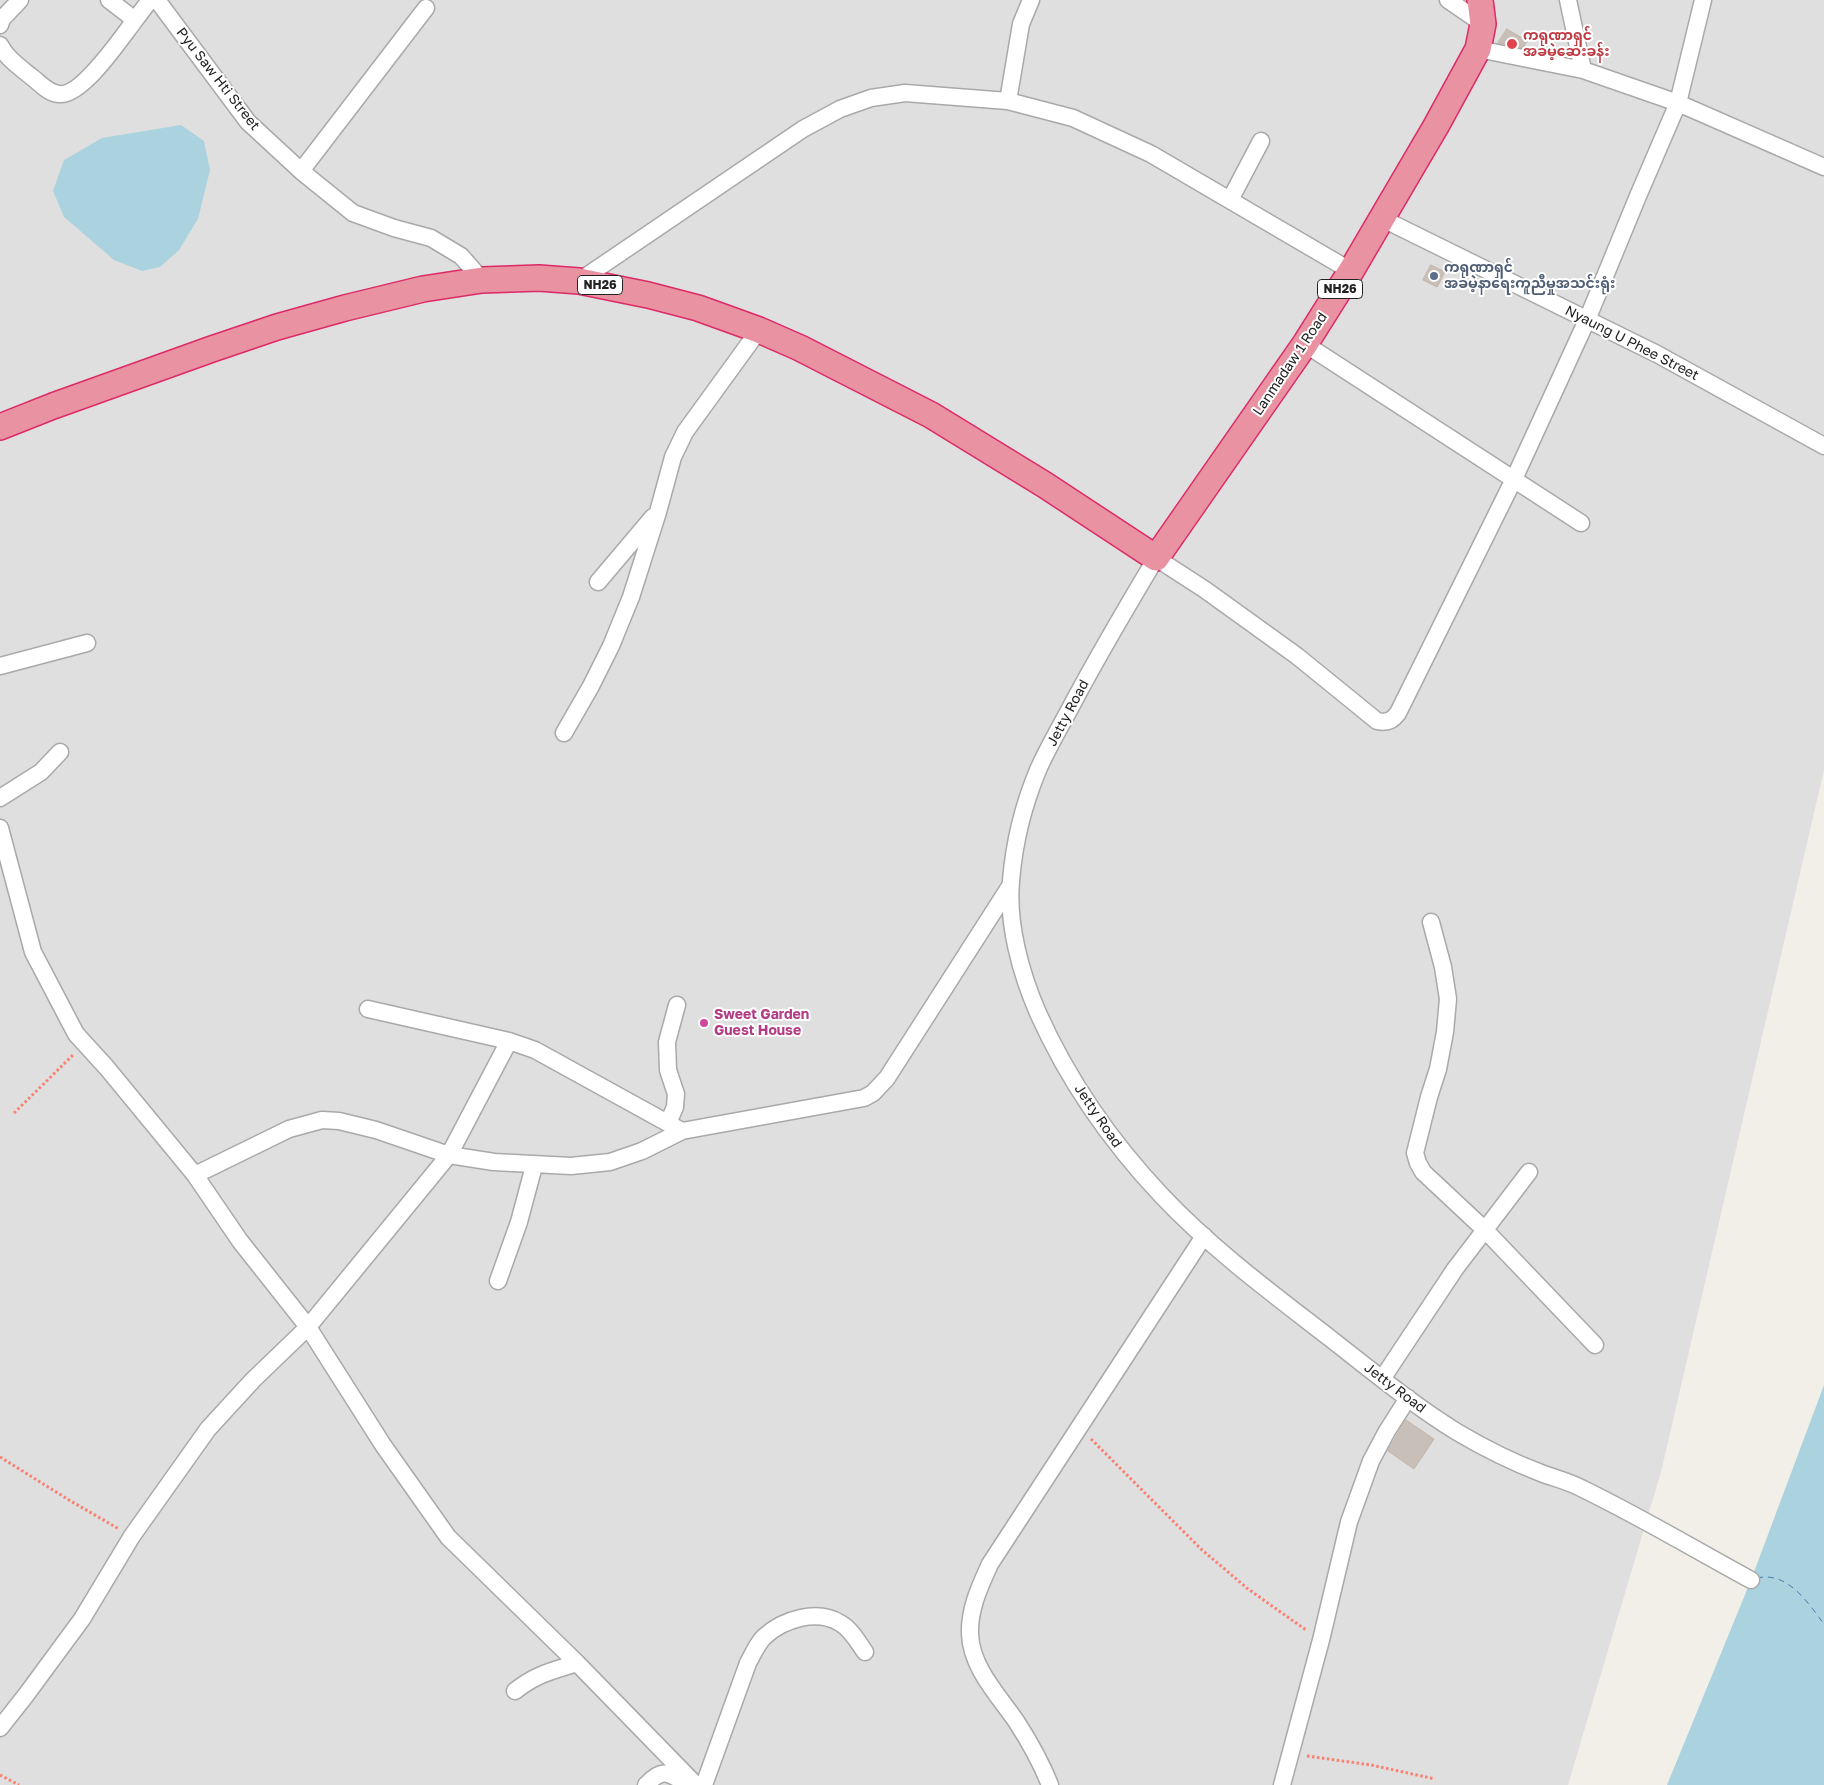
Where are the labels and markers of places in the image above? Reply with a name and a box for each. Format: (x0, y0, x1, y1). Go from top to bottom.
place label: ကရုဏာရှင် အခမဲ့ဆေးခန်း (1523, 28, 1610, 60)
marker: ကရုဏာရှင် အခမဲ့ဆေးခန်း (1505, 37, 1519, 51)
place label: ကရုဏာရှင် အခမဲ့နာရေးကူညီမှုအသင်းရုံး (1444, 260, 1615, 292)
marker: ကရုဏာရှင် အခမဲ့နာရေးကူညီမှုအသင်းရုံး (1428, 270, 1440, 282)
place label: Sweet Garden Guest House (714, 1007, 809, 1040)
marker: Sweet Garden Guest House (698, 1017, 710, 1029)

